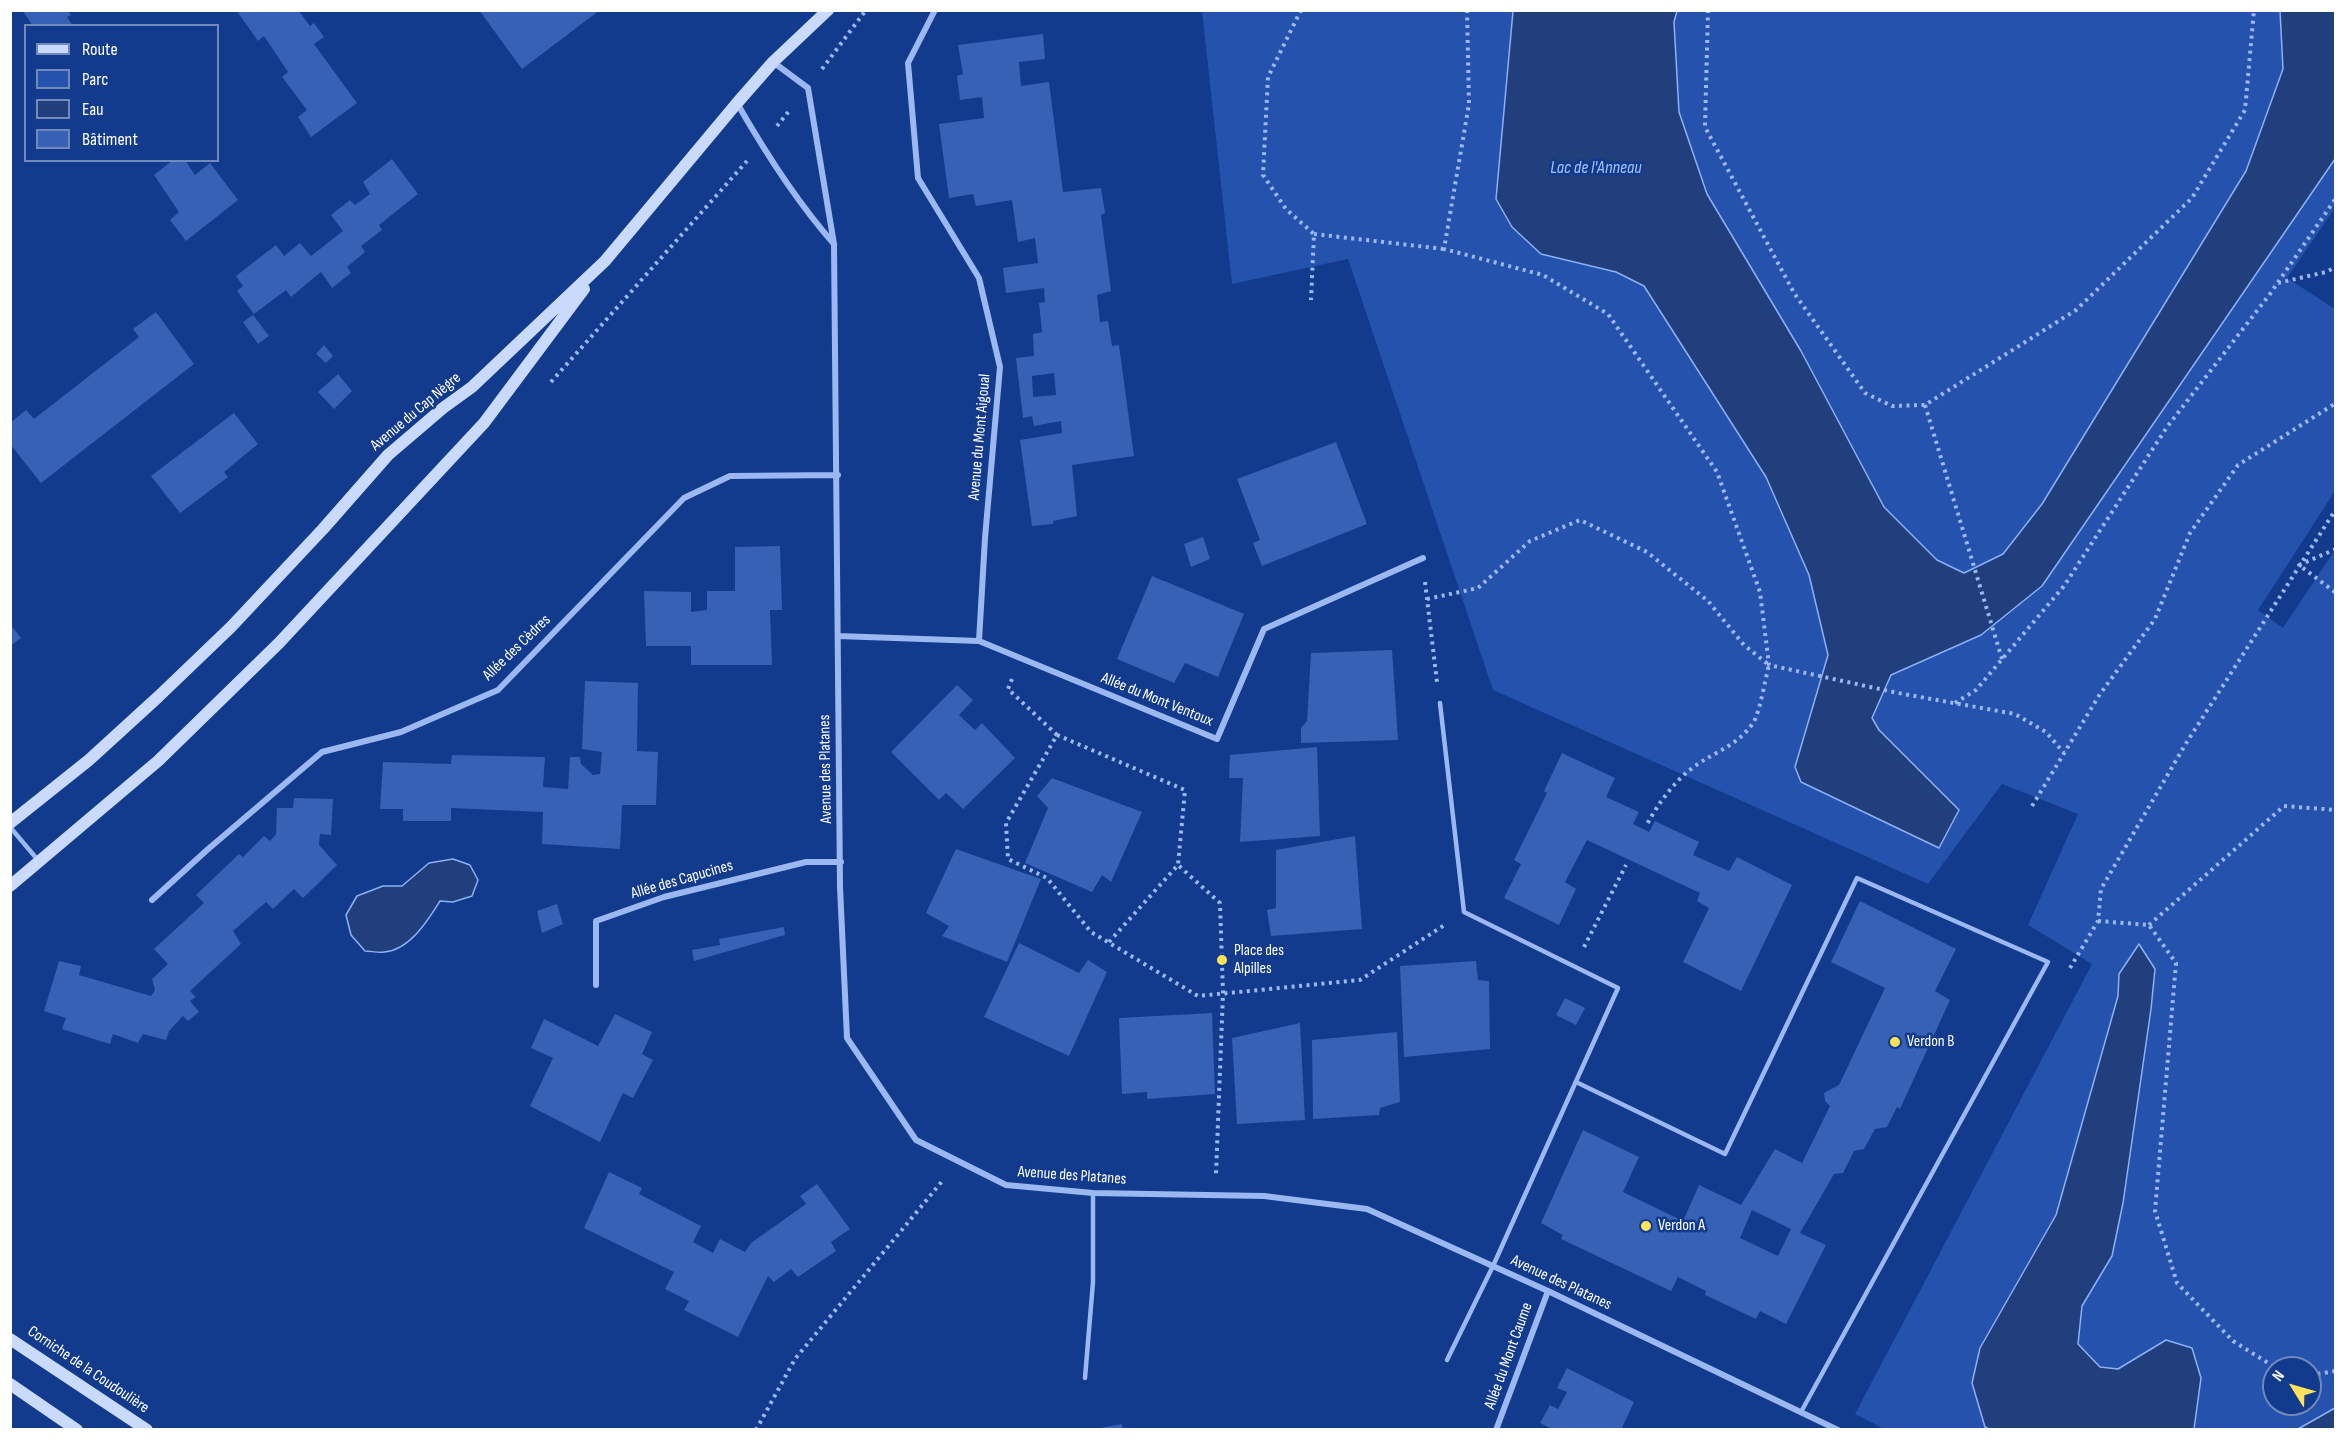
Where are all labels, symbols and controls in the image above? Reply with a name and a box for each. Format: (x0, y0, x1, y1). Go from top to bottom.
legend (24, 24, 219, 162)
text: Route (82, 39, 118, 60)
text: Parc (82, 69, 108, 90)
text: Eau (82, 99, 104, 120)
text: Bâtiment (82, 129, 138, 150)
water label: Lac de l'Anneau (1550, 157, 1642, 179)
street label: Avenue du Cap Nègre (367, 369, 465, 455)
street label: Avenue du Mont Aigoual (965, 373, 995, 501)
street label: Allée des Cèdres (479, 611, 555, 685)
street label: Allée du Mont Ventoux (1098, 669, 1216, 731)
street label: Avenue des Platanes (815, 714, 837, 824)
street label: Allée des Capucines (629, 856, 735, 904)
place label: Place des Alpilles (1234, 941, 1284, 979)
marker: Place des Alpilles (1215, 953, 1229, 967)
place label: Verdon B (1907, 1032, 1954, 1052)
marker: Verdon B (1888, 1035, 1902, 1049)
street label: Avenue des Platanes (1017, 1163, 1127, 1189)
place label: Verdon A (1658, 1216, 1705, 1236)
marker: Verdon A (1639, 1219, 1653, 1233)
street label: Avenue des Platanes (1508, 1251, 1614, 1315)
street label: Allée du Mont Caume (1481, 1300, 1537, 1412)
street label: Corniche de la Coudoulière (23, 1322, 153, 1418)
north arrow (2262, 1356, 2322, 1416)
text: N (2269, 1367, 2289, 1385)

